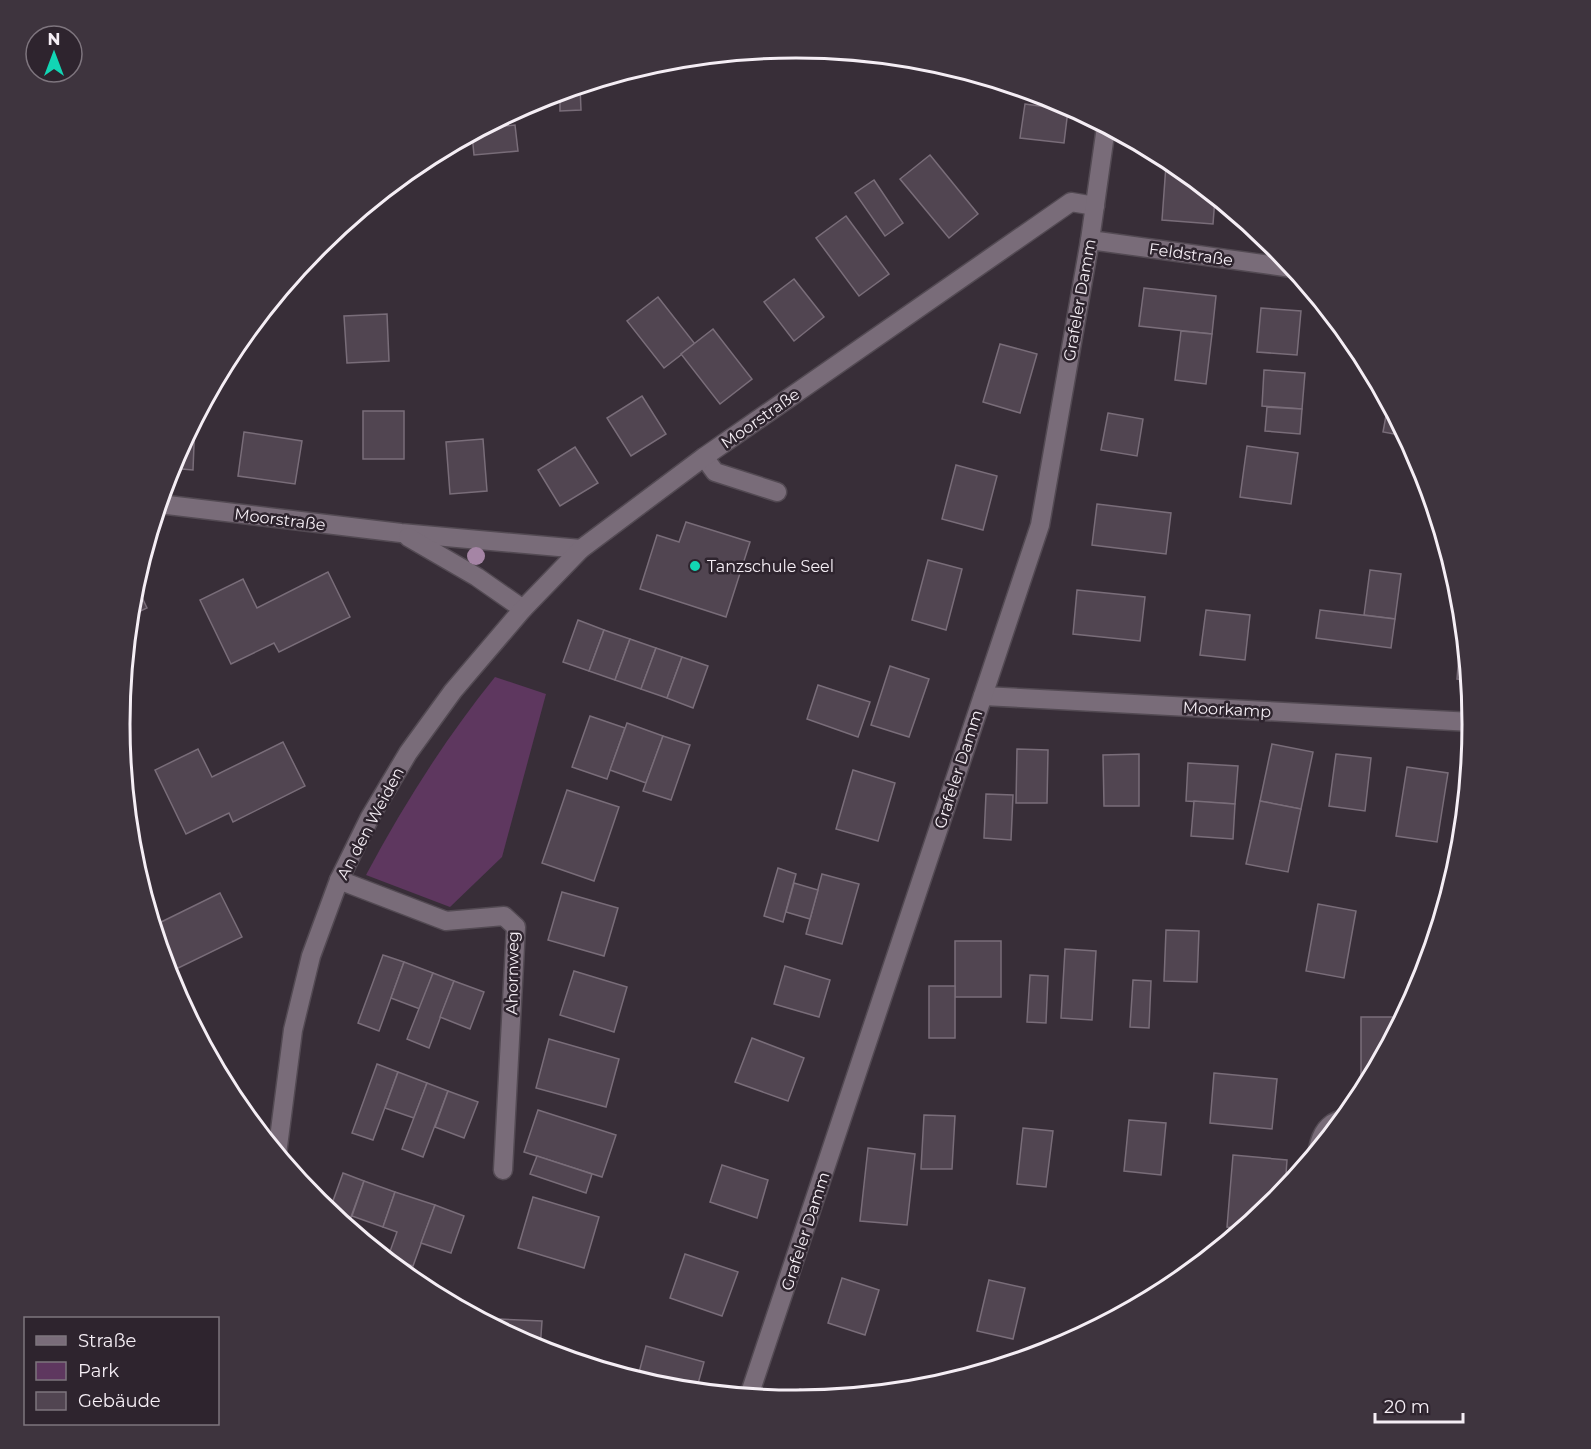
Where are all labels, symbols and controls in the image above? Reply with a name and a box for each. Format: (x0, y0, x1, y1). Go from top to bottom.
north arrow (24, 24, 84, 84)
text: N (48, 30, 60, 49)
street label: Grafeler Damm (1059, 238, 1100, 363)
street label: Feldstraße (1148, 239, 1234, 270)
street label: Moorstraße (717, 384, 803, 452)
street label: Moorstraße (233, 504, 327, 535)
place label: Tanzschule Seel (707, 557, 834, 576)
marker: Tanzschule Seel (688, 559, 702, 573)
street label: Moorkamp (1182, 698, 1272, 721)
street label: Grafeler Damm (930, 707, 987, 831)
street label: An den Weiden (333, 764, 408, 883)
street label: Ahornweg (502, 931, 523, 1015)
street label: Grafeler Damm (777, 1169, 834, 1293)
legend (24, 1317, 219, 1425)
text: Straße (78, 1330, 137, 1352)
text: Park (78, 1360, 119, 1382)
scale bar (1375, 1386, 1464, 1424)
text: Gebäude (78, 1390, 161, 1412)
text: 20 m (1384, 1396, 1430, 1418)

